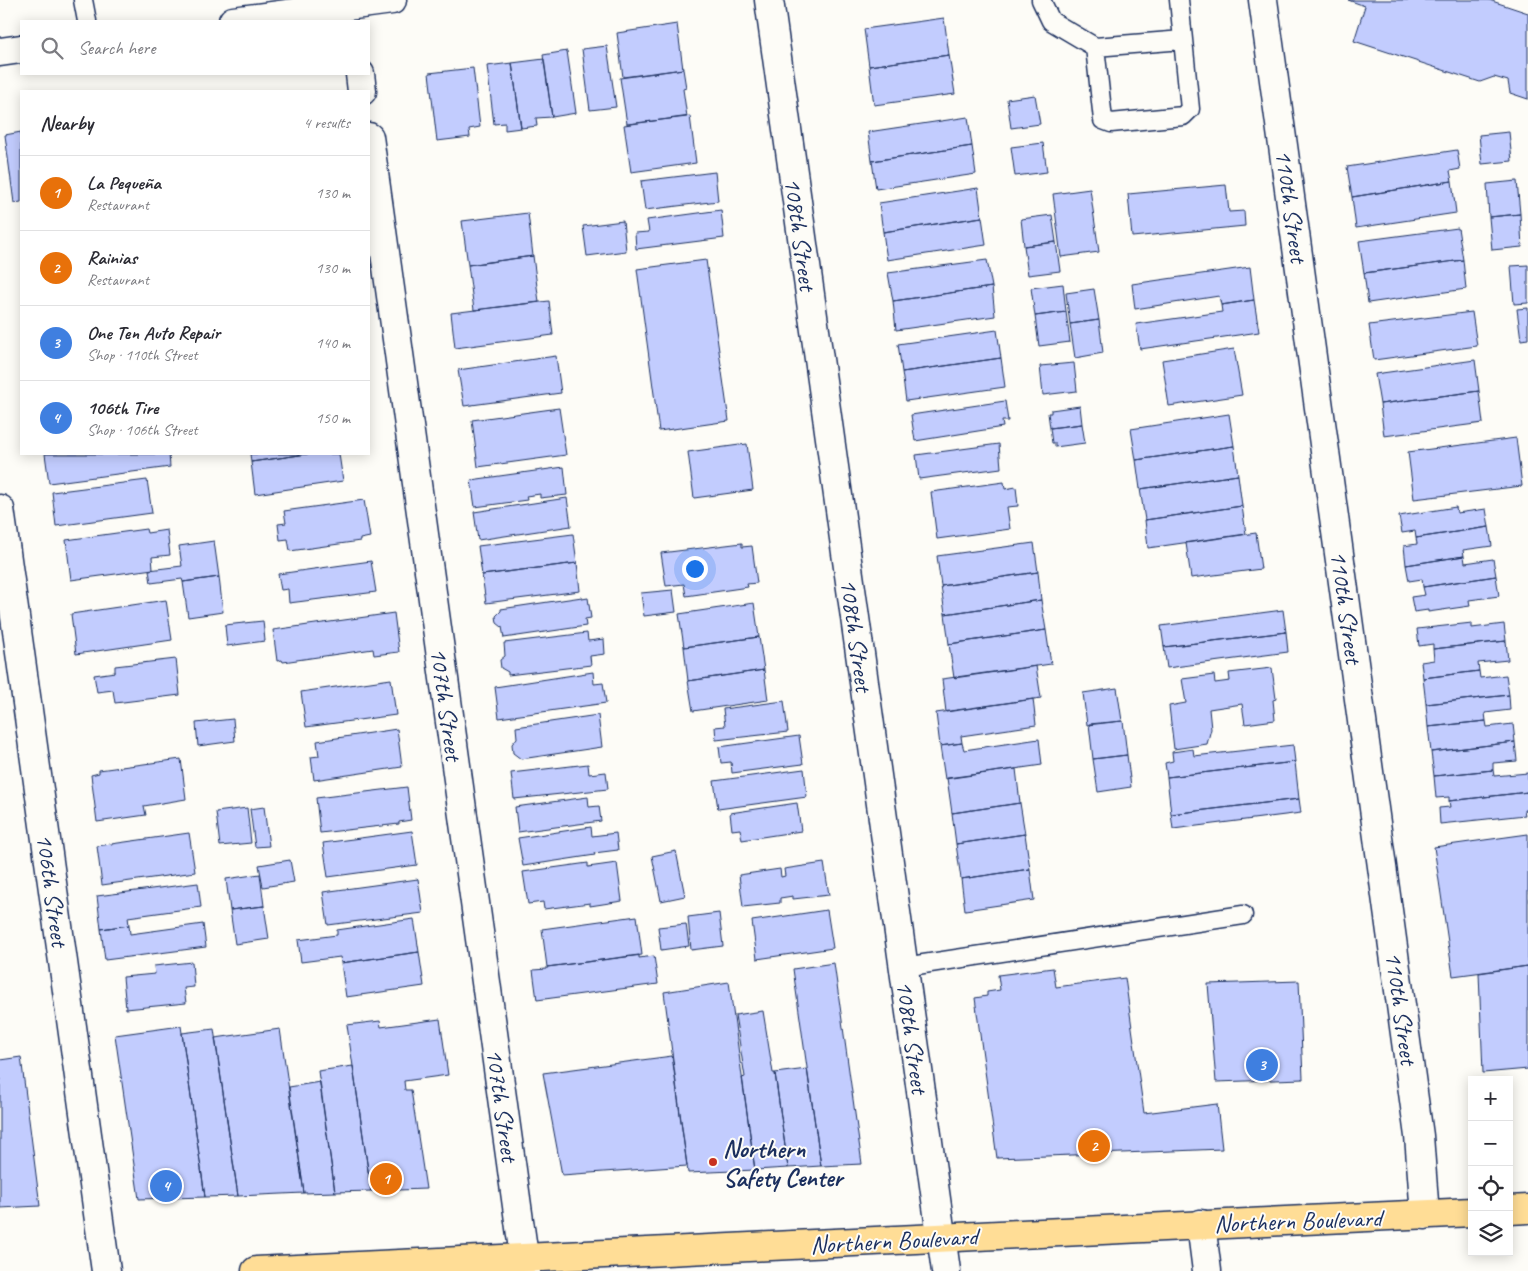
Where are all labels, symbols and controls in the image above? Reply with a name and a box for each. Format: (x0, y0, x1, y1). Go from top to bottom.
search box (20, 20, 370, 75)
icon: search (38, 34, 66, 62)
text: Search here (78, 36, 155, 60)
text: Nearby (40, 110, 93, 136)
text: 4 results (303, 113, 350, 133)
street label: 110th Street (1267, 148, 1315, 267)
text: La Pequeña (87, 171, 161, 195)
street label: 108th Street (776, 176, 824, 295)
text: 1 (52, 183, 60, 203)
text: 130 m (316, 183, 350, 203)
text: Restaurant (87, 195, 149, 215)
text: Rainias (87, 246, 137, 270)
text: 2 (52, 258, 60, 278)
text: 130 m (316, 258, 350, 278)
text: Restaurant (87, 270, 149, 290)
text: One Ten Auto Repair (87, 321, 220, 345)
text: 3 (52, 333, 60, 353)
text: 140 m (316, 333, 350, 353)
text: Shop · 110th Street (87, 345, 198, 365)
text: 106th Tire (87, 396, 158, 420)
text: 4 (52, 408, 60, 428)
text: 150 m (316, 408, 350, 428)
text: Shop · 106th Street (87, 420, 198, 440)
street label: 110th Street (1322, 549, 1370, 668)
your location (682, 556, 708, 582)
street label: 108th Street (832, 577, 880, 696)
street label: 107th Street (422, 646, 470, 765)
street label: 106th Street (28, 832, 76, 951)
street label: 110th Street (1377, 950, 1425, 1069)
street label: 108th Street (888, 979, 936, 1098)
pin: 3 (1246, 1046, 1278, 1084)
street label: 107th Street (478, 1047, 526, 1166)
map controls (1468, 1076, 1513, 1256)
button: + (1468, 1076, 1513, 1121)
button: − (1468, 1121, 1513, 1166)
pin: 2 (1078, 1127, 1110, 1165)
place label: Northern Safety Center (723, 1133, 845, 1194)
marker: Northern Safety Center (707, 1156, 719, 1168)
pin: 1 (370, 1160, 402, 1198)
button: locate (1468, 1166, 1513, 1211)
pin: 4 (150, 1167, 182, 1205)
street label: Northern Boulevard (1214, 1202, 1386, 1240)
button: layers (1468, 1211, 1513, 1256)
street label: Northern Boulevard (810, 1220, 982, 1261)

